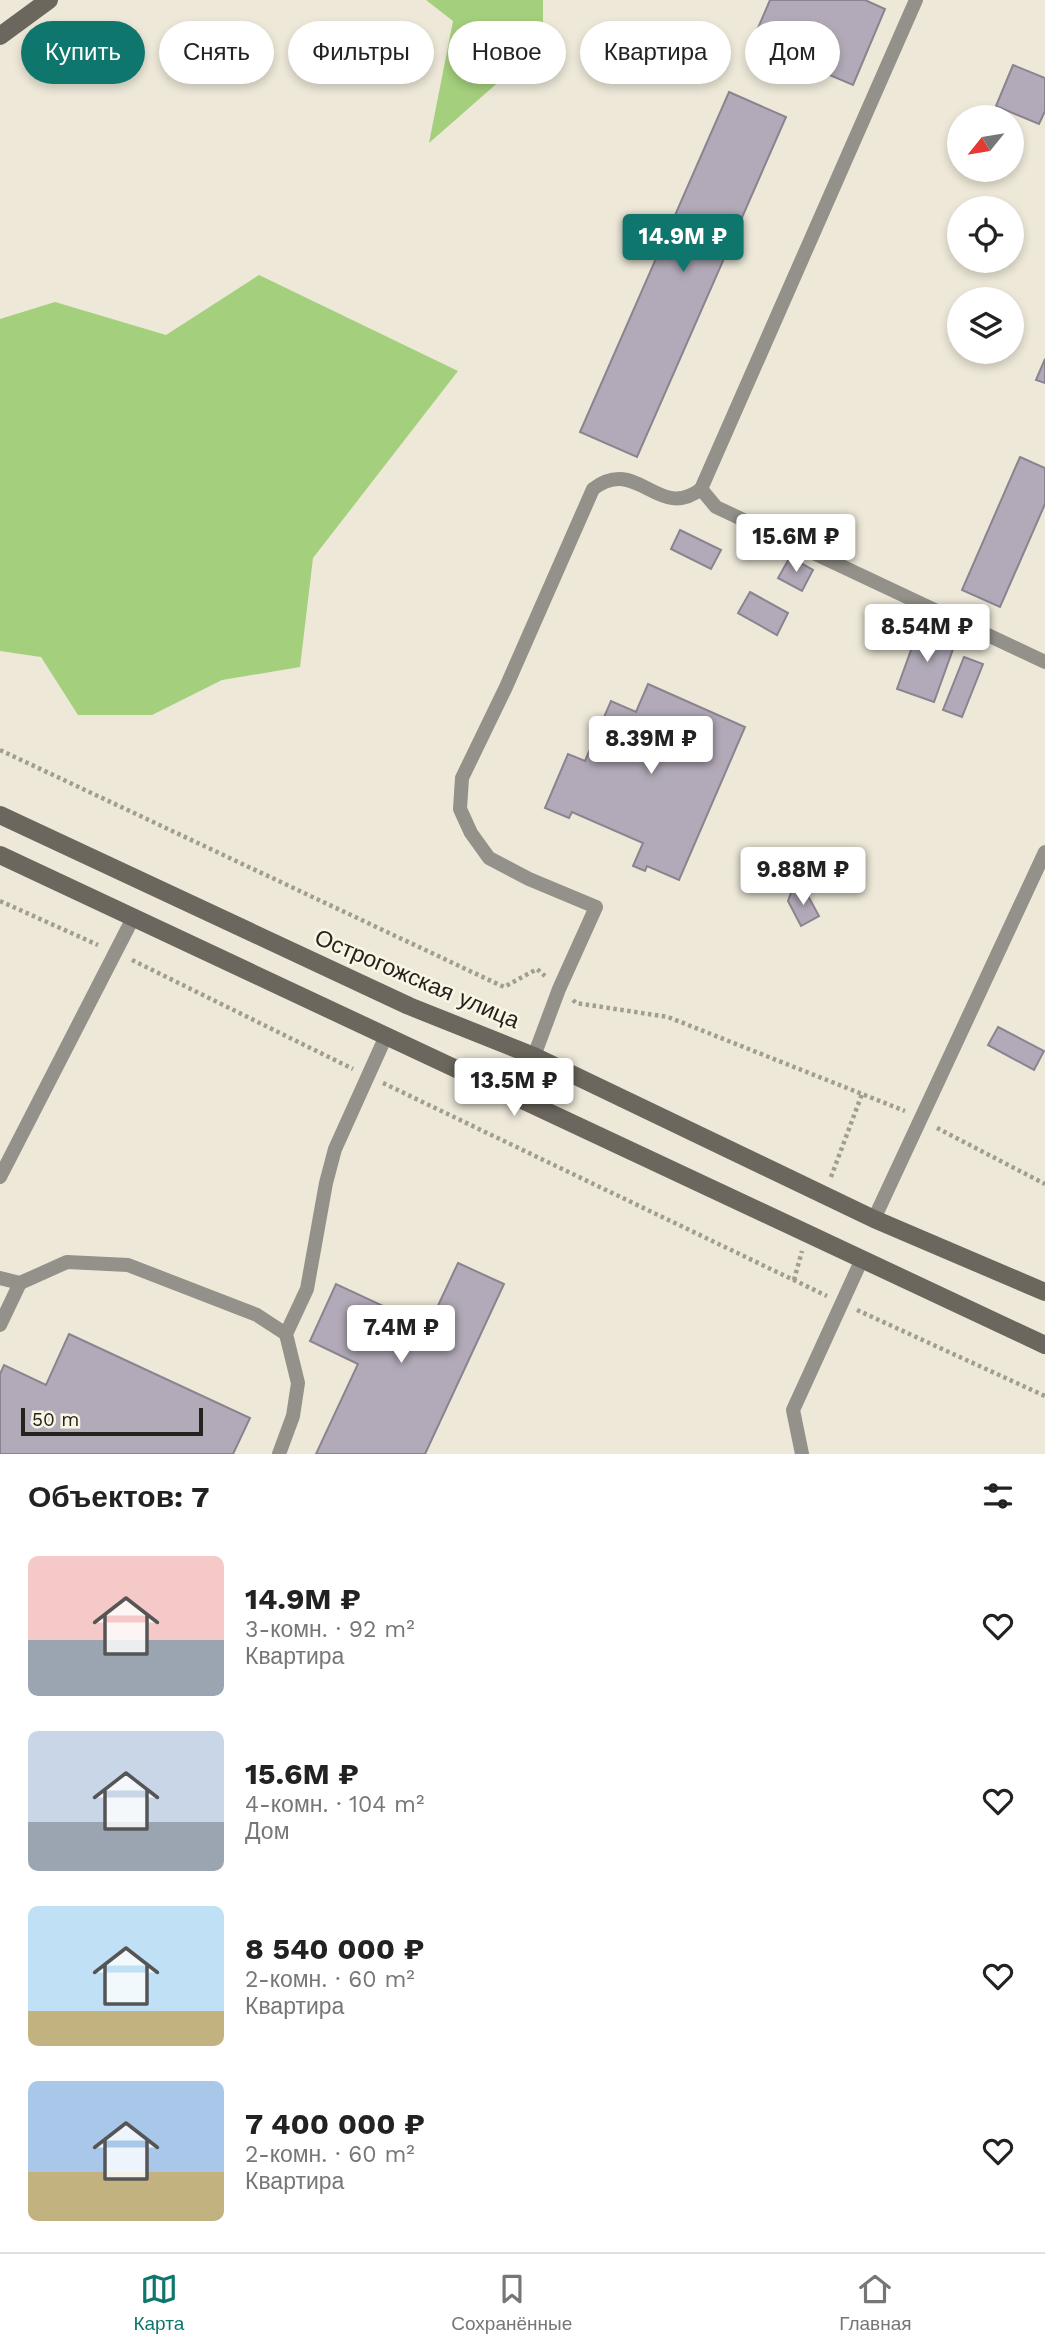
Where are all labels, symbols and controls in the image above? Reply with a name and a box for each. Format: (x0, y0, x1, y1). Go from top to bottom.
chip: Купить (21, 21, 145, 84)
chip: Снять (159, 21, 274, 84)
chip: Фильтры (288, 21, 434, 84)
chip: Новое (448, 21, 566, 84)
chip: Квартира (580, 21, 731, 84)
chip: Дом (745, 21, 840, 84)
north arrow (947, 105, 1024, 182)
map controls (947, 105, 1024, 364)
button: locate (947, 196, 1024, 273)
pin: 14.9M ₽ (618, 215, 748, 274)
text: 14.9M ₽ (639, 223, 727, 250)
button: layers (947, 287, 1024, 364)
pin: 15.6M ₽ (731, 514, 861, 574)
text: 15.6M ₽ (752, 523, 840, 550)
pin: 8.54M ₽ (862, 604, 992, 664)
text: 8.54M ₽ (881, 613, 973, 640)
pin: 8.39M ₽ (586, 716, 716, 776)
text: 8.39M ₽ (605, 725, 697, 752)
pin: 9.88M ₽ (738, 848, 868, 907)
text: 9.88M ₽ (757, 856, 849, 883)
street label: Острогожская улица (311, 924, 524, 1034)
pin: 13.5M ₽ (449, 1058, 579, 1118)
text: 13.5M ₽ (471, 1067, 557, 1094)
pin: 7.4M ₽ (344, 1306, 458, 1365)
text: 7.4M ₽ (363, 1314, 439, 1341)
scale bar (21, 1405, 203, 1437)
text: 50 m (32, 1408, 79, 1431)
icon: filters (979, 1477, 1017, 1515)
text: Объектов: 7 (28, 1479, 210, 1514)
text: 14.9M ₽ (245, 1581, 361, 1616)
icon: home (84, 1584, 168, 1668)
icon: heart (979, 1607, 1017, 1645)
text: 3-комн. · 92 m² (245, 1616, 415, 1643)
text: Квартира (245, 1643, 344, 1670)
text: 15.6M ₽ (245, 1756, 359, 1791)
icon: home (84, 1759, 168, 1843)
icon: heart (979, 1782, 1017, 1820)
text: 4-комн. · 104 m² (245, 1791, 424, 1818)
text: Дом (245, 1818, 289, 1845)
text: 8 540 000 ₽ (245, 1931, 424, 1966)
icon: home (84, 1934, 168, 2018)
icon: heart (979, 1957, 1017, 1995)
text: 2-комн. · 60 m² (245, 1966, 415, 1993)
text: Квартира (245, 1993, 344, 2020)
text: 7 400 000 ₽ (245, 2106, 425, 2141)
icon: home (84, 2109, 168, 2193)
icon: heart (979, 2132, 1017, 2170)
text: 2-комн. · 60 m² (245, 2141, 415, 2168)
text: Квартира (245, 2168, 344, 2195)
tab: Карта (133, 2270, 184, 2335)
tab: Сохранённые (451, 2270, 572, 2335)
tab: Главная (839, 2270, 912, 2335)

